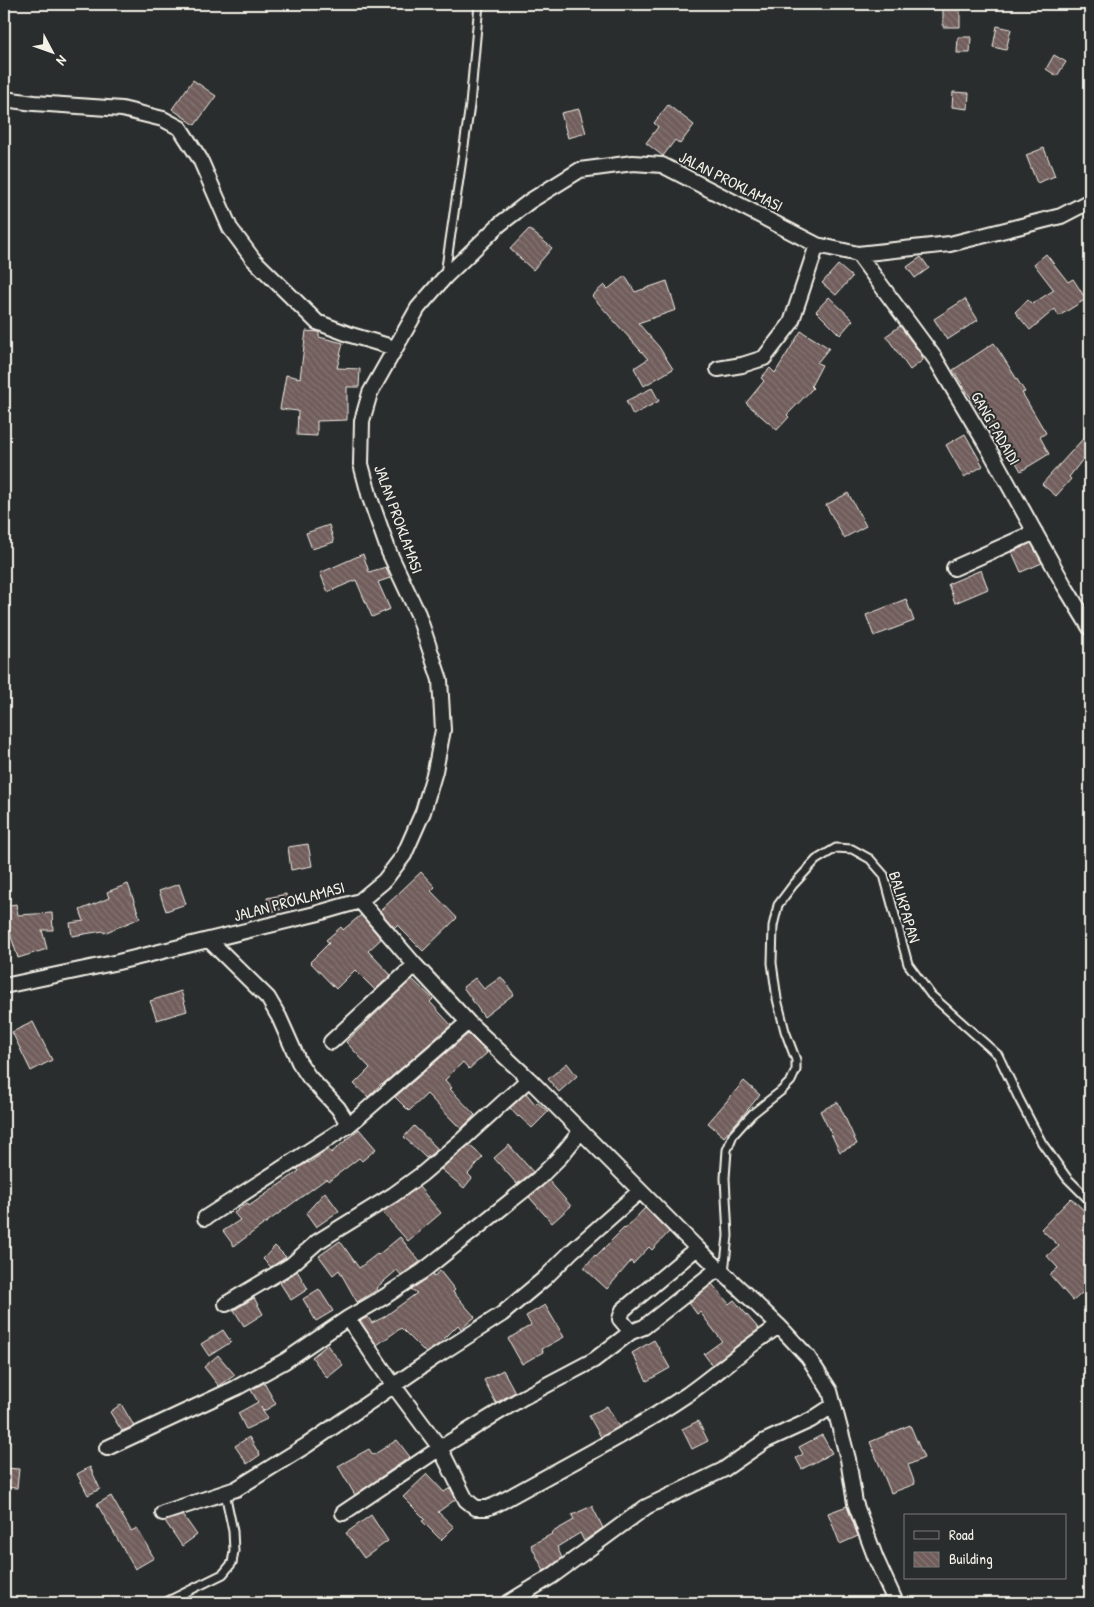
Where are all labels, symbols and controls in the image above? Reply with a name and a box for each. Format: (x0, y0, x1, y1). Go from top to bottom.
north arrow (28, 28, 78, 78)
text: N (52, 52, 72, 70)
street label: JALAN PROKLAMASI (675, 145, 787, 217)
street label: GANG PADAIDI (966, 387, 1026, 469)
street label: JALAN PROKLAMASI (369, 462, 429, 576)
street label: BALIKPAPAN (884, 869, 926, 945)
street label: JALAN PROKLAMASI (231, 876, 347, 926)
legend (904, 1514, 1066, 1580)
text: Road (949, 1524, 974, 1545)
text: Building (949, 1548, 993, 1569)

